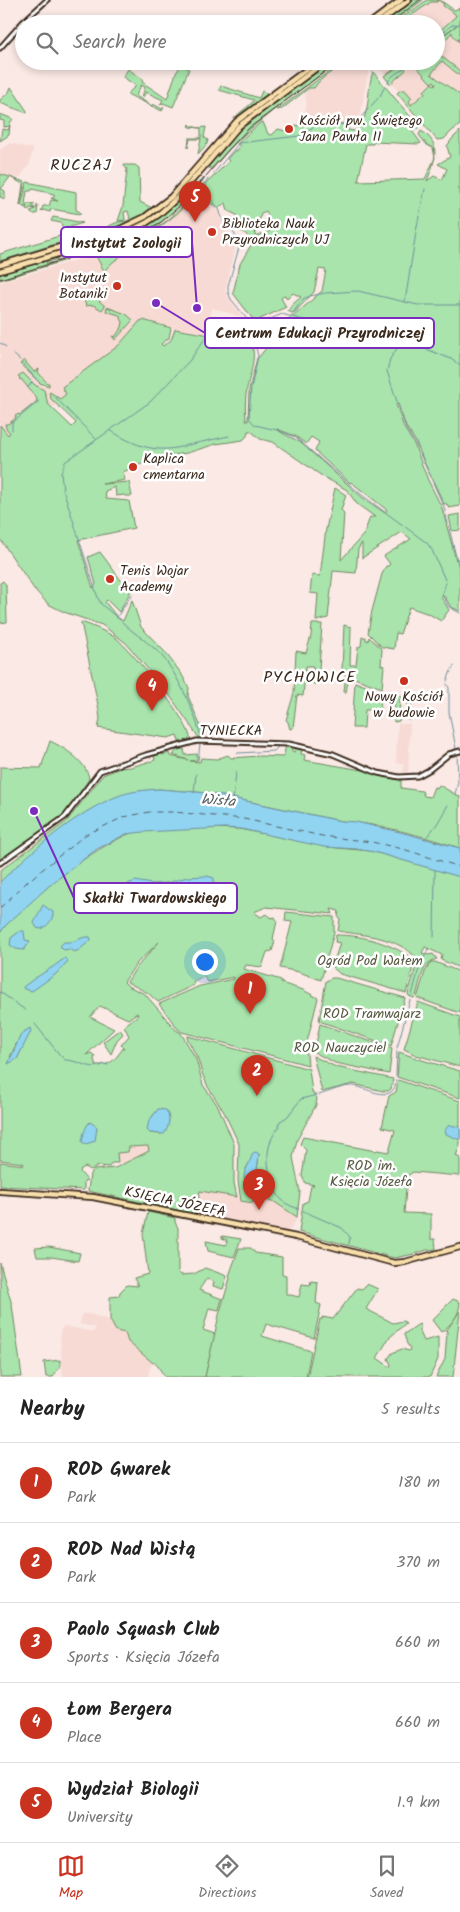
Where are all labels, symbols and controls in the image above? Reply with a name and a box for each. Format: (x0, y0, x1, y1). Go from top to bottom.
search box (15, 15, 445, 70)
text: Search here (73, 28, 167, 58)
icon: search (33, 29, 61, 57)
place label: Kościół pw. Świętego Jana Pawła II (299, 110, 422, 148)
marker: Kościół pw. Świętego Jana Pawła II (283, 123, 295, 135)
district label: RUCZAJ (50, 153, 112, 178)
pin: 5 (179, 181, 211, 222)
place label: Biblioteka Nauk Przyrodniczych UJ (222, 213, 329, 251)
marker: Biblioteka Nauk Przyrodniczych UJ (206, 226, 218, 238)
callout: Instytut Zoologii (61, 227, 192, 257)
text: Instytut Zoologii (71, 232, 182, 256)
place label: Instytut Botaniki (59, 267, 108, 305)
marker: Instytut Botaniki (111, 280, 123, 292)
callout: Centrum Edukacji Przyrodniczej (205, 318, 434, 348)
text: Centrum Edukacji Przyrodniczej (215, 322, 426, 346)
place label: Kaplica cmentarna (143, 448, 205, 486)
marker: Kaplica cmentarna (127, 461, 139, 473)
place label: Tenis Wojar Academy (120, 560, 190, 598)
marker: Tenis Wojar Academy (104, 573, 116, 585)
district label: PYCHOWICE (263, 665, 357, 690)
pin: 4 (136, 670, 168, 711)
marker: Nowy Kościół w budowie (398, 675, 410, 687)
place label: Nowy Kościół w budowie (365, 686, 444, 724)
street label: TYNIECKA (200, 720, 262, 742)
water label: Wisła (200, 788, 237, 814)
callout: Skałki Twardowskiego (74, 883, 237, 913)
text: Skałki Twardowskiego (83, 887, 227, 911)
your location (192, 949, 218, 975)
park label: Ogród Pod Wałem (317, 950, 423, 972)
pin: 1 (234, 973, 266, 1014)
park label: ROD Tramwajarz (323, 1003, 421, 1025)
park label: ROD Nauczyciel (294, 1037, 387, 1059)
pin: 2 (241, 1055, 273, 1096)
park label: ROD im. Księcia Józefa (330, 1155, 412, 1193)
pin: 3 (243, 1169, 275, 1210)
street label: KSIĘCIA JÓZEFA (122, 1181, 228, 1223)
text: Nearby (20, 1393, 85, 1426)
text: 5 results (381, 1397, 440, 1422)
text: ROD Gwarek (67, 1455, 170, 1485)
text: 1 (34, 1470, 38, 1495)
text: 180 m (398, 1470, 440, 1495)
text: Park (67, 1485, 96, 1510)
text: ROD Nad Wisłą (67, 1535, 195, 1565)
text: 2 (31, 1550, 41, 1575)
text: 370 m (396, 1550, 440, 1575)
text: Park (67, 1565, 96, 1590)
text: Paolo Squash Club (67, 1615, 220, 1645)
text: 3 (32, 1630, 40, 1655)
text: 660 m (395, 1630, 440, 1655)
text: Sports · Księcia Józefa (67, 1645, 220, 1670)
text: Łom Bergera (67, 1695, 172, 1725)
text: 4 (32, 1710, 40, 1735)
text: 660 m (395, 1710, 440, 1735)
text: Place (67, 1725, 101, 1750)
text: Wydział Biologii (67, 1775, 199, 1805)
text: 5 (32, 1790, 40, 1815)
text: 1.9 km (397, 1790, 440, 1815)
text: University (67, 1805, 132, 1830)
tab: Map (57, 1852, 85, 1904)
tab: Directions (198, 1852, 256, 1904)
tab: Saved (370, 1852, 403, 1904)

